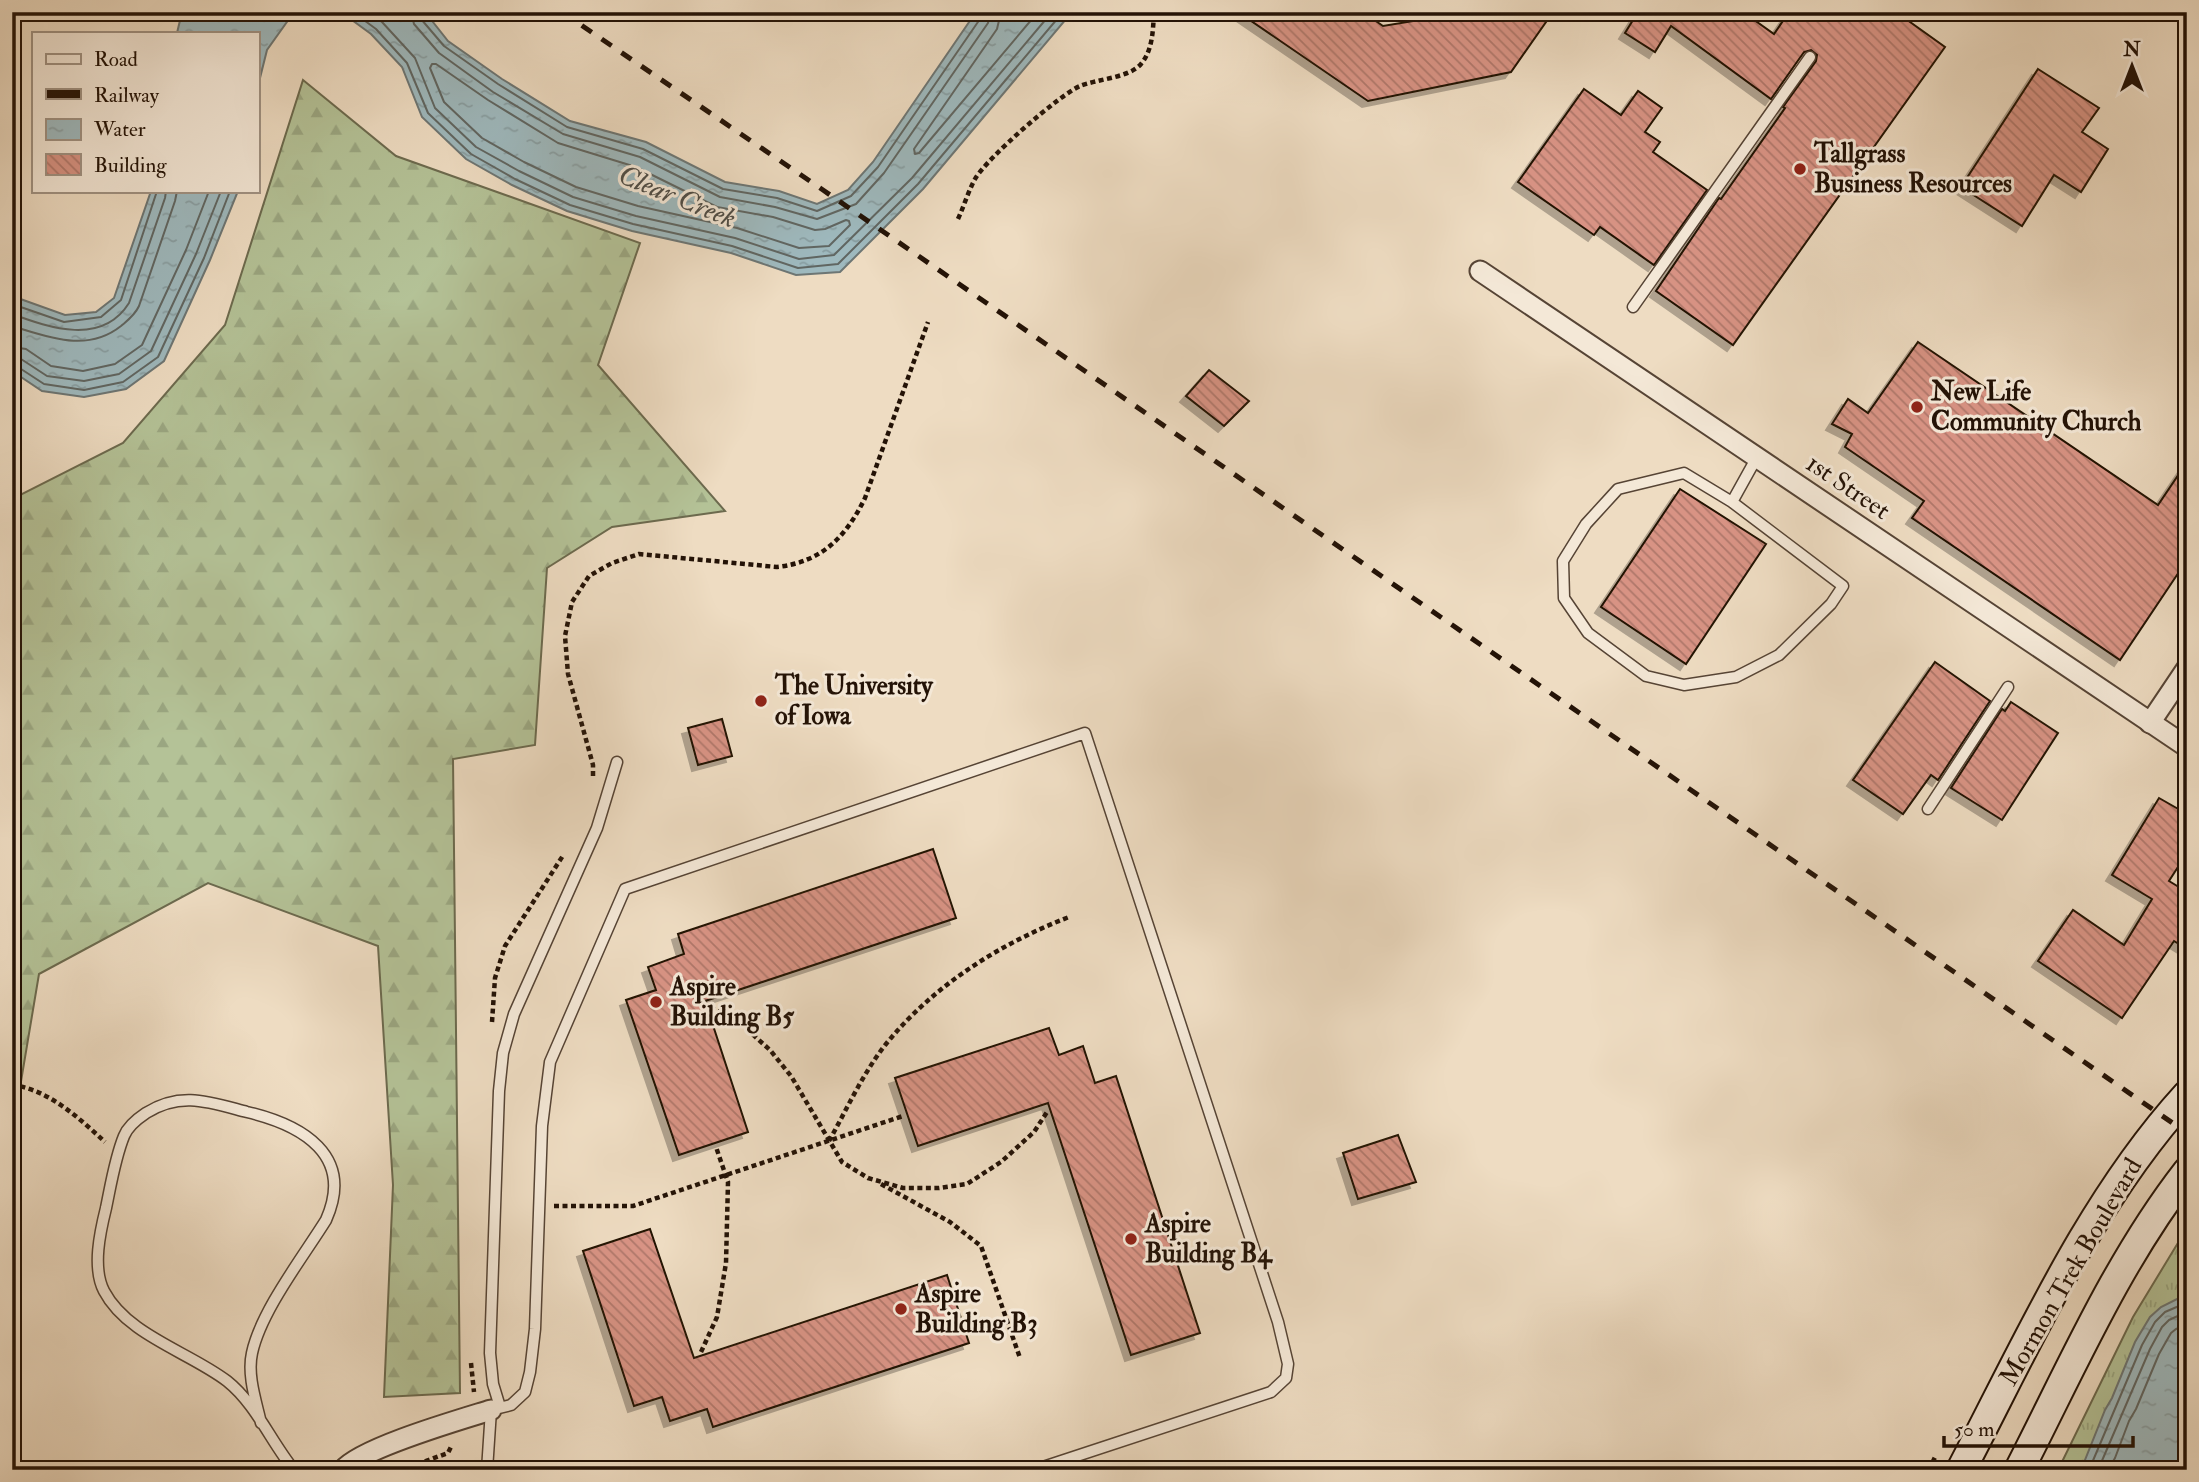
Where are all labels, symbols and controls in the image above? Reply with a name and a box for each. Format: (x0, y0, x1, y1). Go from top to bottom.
legend (32, 32, 259, 192)
north arrow (2098, 32, 2168, 102)
text: N (2122, 38, 2141, 62)
text: Road (94, 46, 139, 73)
text: Railway (94, 82, 160, 109)
text: Water (93, 116, 146, 143)
place label: Tallgrass Business Resources (1813, 138, 2012, 200)
text: Building (94, 152, 167, 179)
water label: Clear Creek (613, 158, 741, 236)
marker: Tallgrass Business Resources (1792, 161, 1808, 177)
place label: New Life Community Church (1930, 376, 2142, 439)
marker: New Life Community Church (1909, 399, 1925, 415)
street label: 1st Street (1800, 447, 1896, 527)
place label: The University of Iowa (774, 670, 934, 732)
marker: The University of Iowa (753, 693, 769, 709)
place label: Aspire Building B5 (669, 971, 794, 1034)
marker: Aspire Building B5 (648, 994, 664, 1010)
street label: Mormon Trek Boulevard (1993, 1152, 2149, 1392)
place label: Aspire Building B4 (1144, 1208, 1273, 1271)
marker: Aspire Building B4 (1123, 1231, 1139, 1247)
place label: Aspire Building B3 (914, 1278, 1037, 1341)
marker: Aspire Building B3 (893, 1301, 909, 1317)
scale bar (1944, 1405, 2132, 1449)
text: 50 m (1954, 1416, 1995, 1443)

